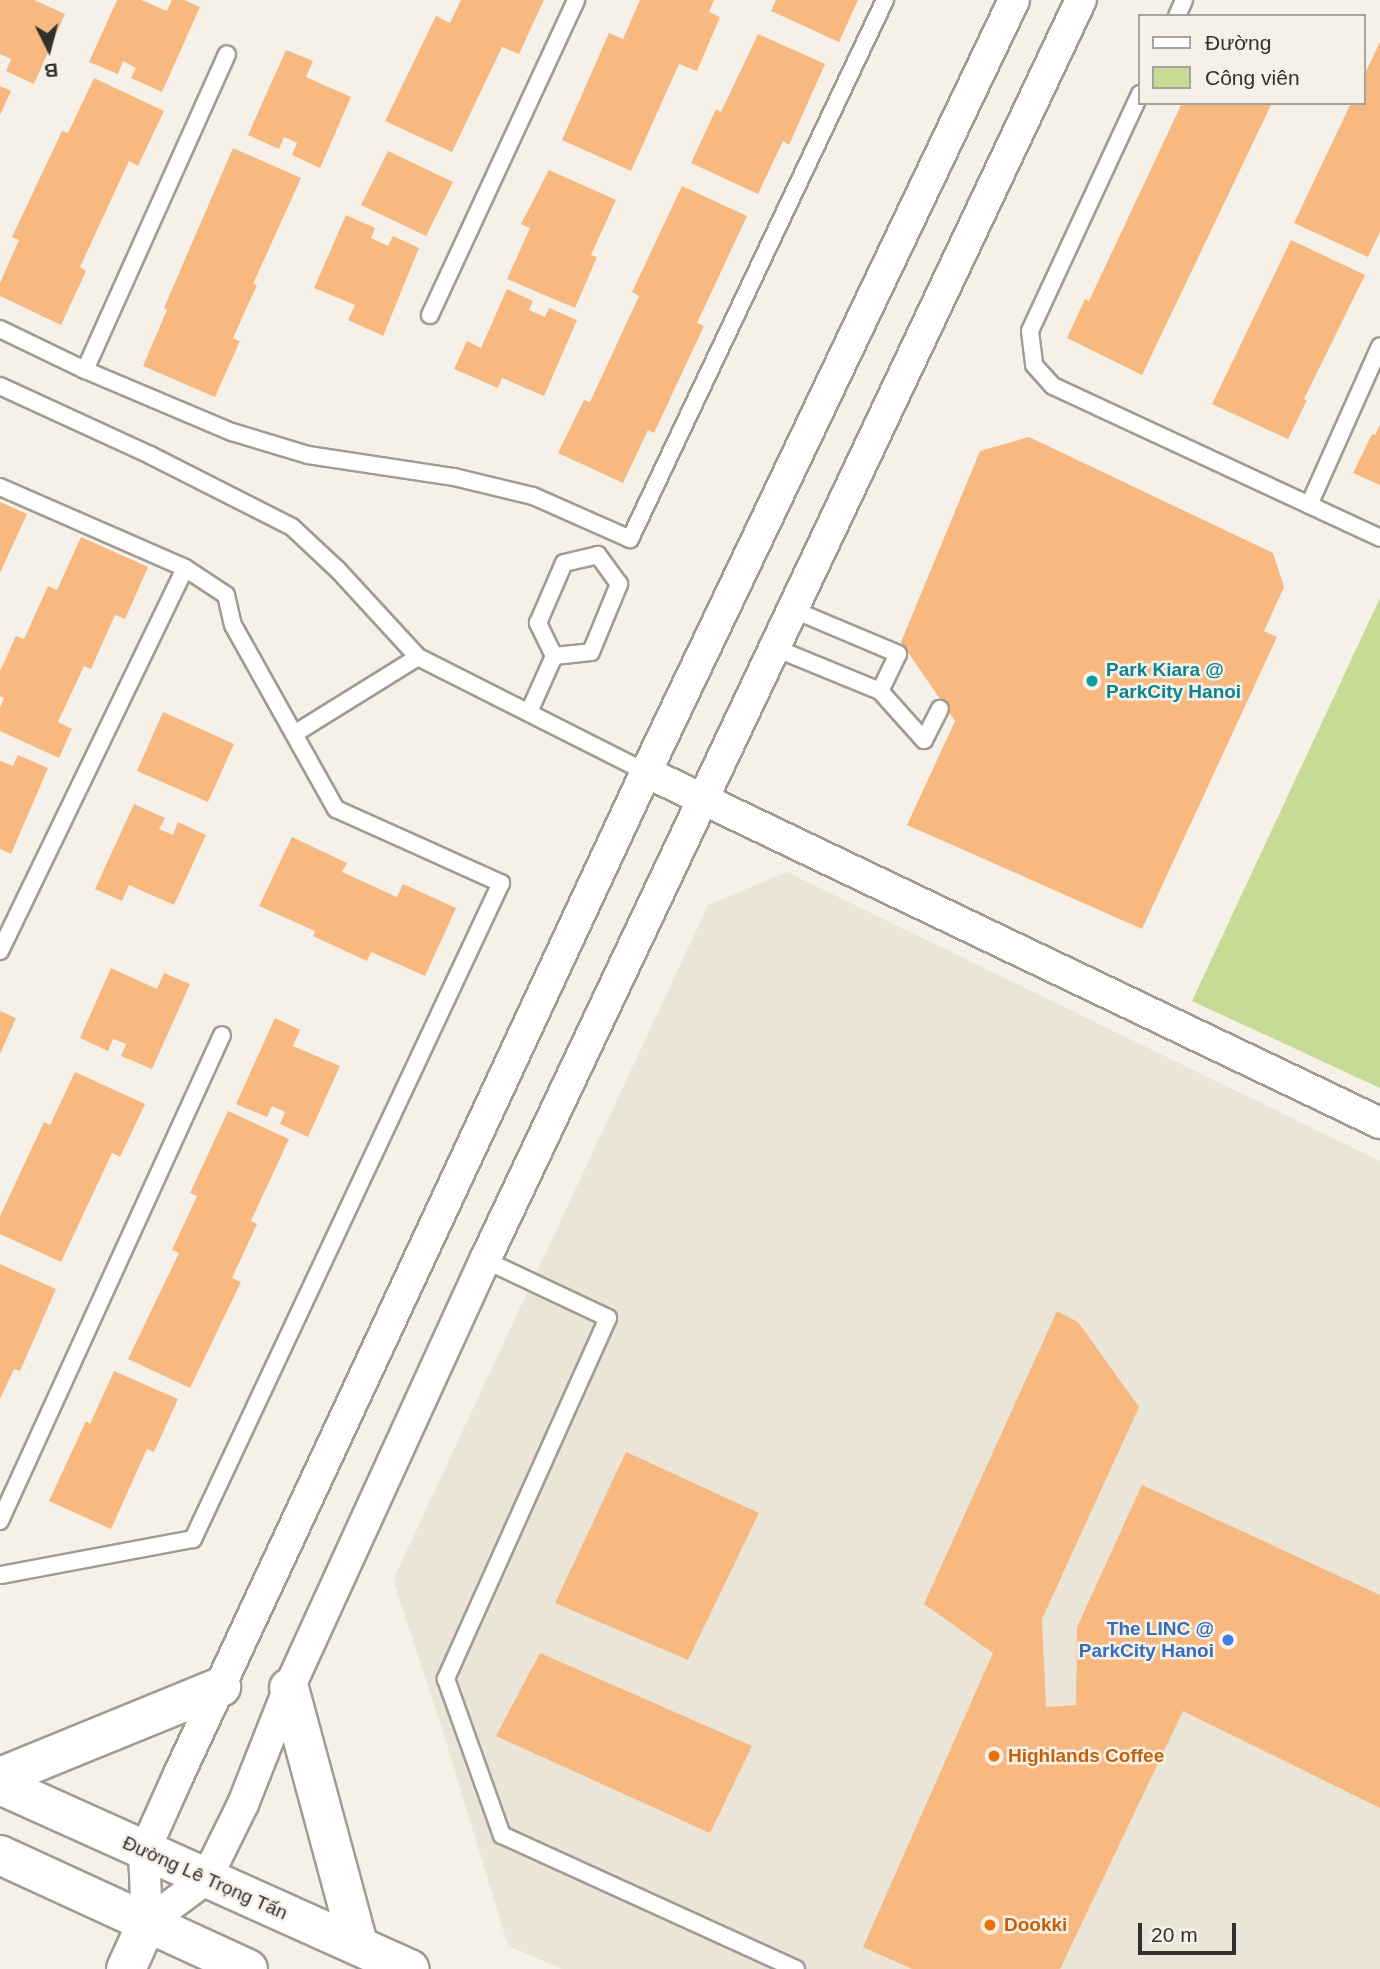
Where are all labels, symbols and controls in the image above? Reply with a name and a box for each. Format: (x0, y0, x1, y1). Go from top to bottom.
north arrow (14, 14, 84, 84)
legend (1138, 14, 1366, 105)
text: Đường (1205, 31, 1271, 54)
text: B (43, 59, 59, 82)
text: Công viên (1205, 66, 1300, 89)
place label: Park Kiara @ ParkCity Hanoi (1106, 659, 1241, 703)
marker: Park Kiara @ ParkCity Hanoi (1084, 673, 1100, 689)
place label: The LINC @ ParkCity Hanoi (1079, 1618, 1214, 1662)
marker: The LINC @ ParkCity Hanoi (1220, 1632, 1236, 1648)
place label: Highlands Coffee (1008, 1745, 1164, 1767)
marker: Highlands Coffee (986, 1748, 1002, 1764)
street label: Đường Lê Trọng Tấn (119, 1831, 291, 1925)
scale bar (1142, 1910, 1240, 1954)
place label: Dookki (1004, 1914, 1067, 1936)
marker: Dookki (982, 1917, 998, 1933)
text: 20 m (1151, 1923, 1198, 1946)

